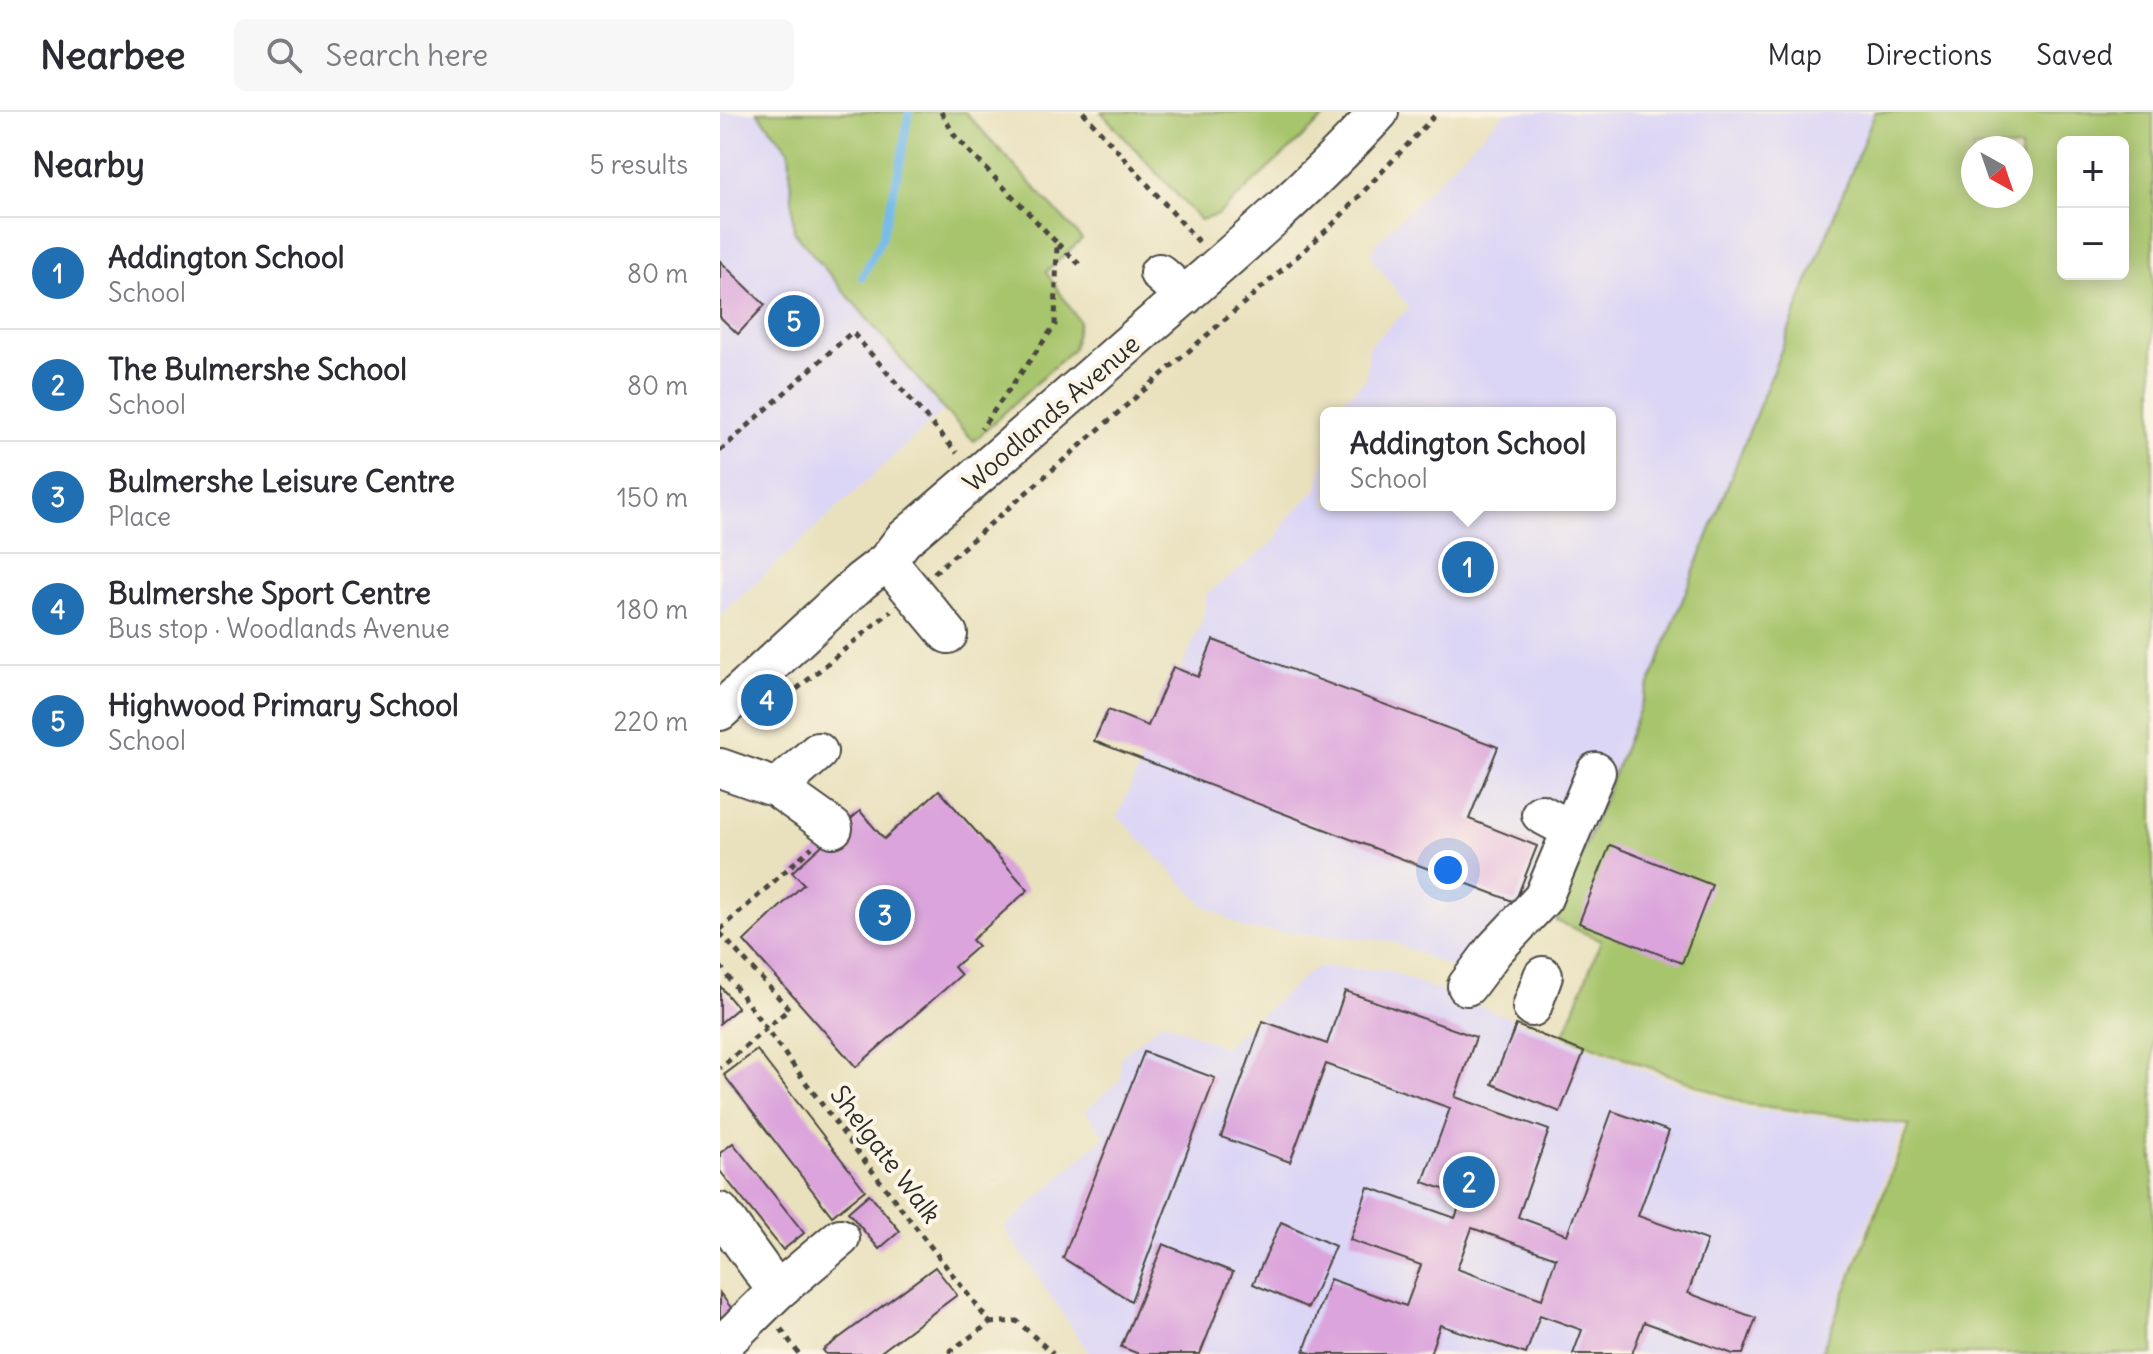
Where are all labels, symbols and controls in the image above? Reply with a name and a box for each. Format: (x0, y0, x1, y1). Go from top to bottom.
search box (234, 19, 794, 91)
text: Nearbee (40, 32, 186, 79)
icon: search (262, 33, 306, 77)
text: Search here (326, 36, 488, 74)
text: Map (1767, 37, 1822, 73)
text: Directions (1866, 37, 1992, 73)
text: Saved (2036, 37, 2113, 73)
north arrow (1961, 136, 2033, 208)
map controls (2057, 136, 2129, 280)
button: + (2057, 136, 2129, 208)
text: Nearby (32, 143, 145, 186)
text: 5 results (590, 148, 688, 181)
button: − (2057, 208, 2129, 280)
text: Addington School (108, 238, 345, 276)
text: 1 (53, 257, 63, 290)
text: 80 m (627, 257, 688, 290)
text: School (108, 276, 186, 309)
pin: 5 (768, 291, 820, 351)
street label: Woodlands Avenue (956, 327, 1146, 499)
text: The Bulmershe School (108, 350, 407, 388)
text: 2 (51, 369, 65, 402)
text: 80 m (627, 369, 688, 402)
text: School (108, 388, 186, 421)
popup (1320, 407, 1616, 511)
text: Addington School (1350, 424, 1586, 462)
text: Bulmershe Leisure Centre (108, 462, 455, 500)
text: School (1350, 462, 1427, 495)
text: 3 (51, 481, 65, 514)
text: 150 m (617, 481, 688, 514)
text: Place (108, 500, 171, 533)
pin: 1 (1442, 537, 1494, 597)
text: Bulmershe Sport Centre (108, 574, 431, 612)
text: 4 (50, 593, 66, 626)
text: 180 m (617, 593, 688, 626)
text: Bus stop · Woodlands Avenue (108, 612, 450, 645)
pin: 4 (741, 670, 793, 730)
text: Highwood Primary School (108, 686, 459, 724)
text: 5 (51, 705, 65, 738)
text: 220 m (613, 705, 688, 738)
text: School (108, 724, 186, 757)
your location (1428, 850, 1468, 890)
pin: 3 (859, 885, 911, 945)
street label: Shelgate Walk (823, 1079, 949, 1229)
pin: 2 (1443, 1152, 1495, 1212)

